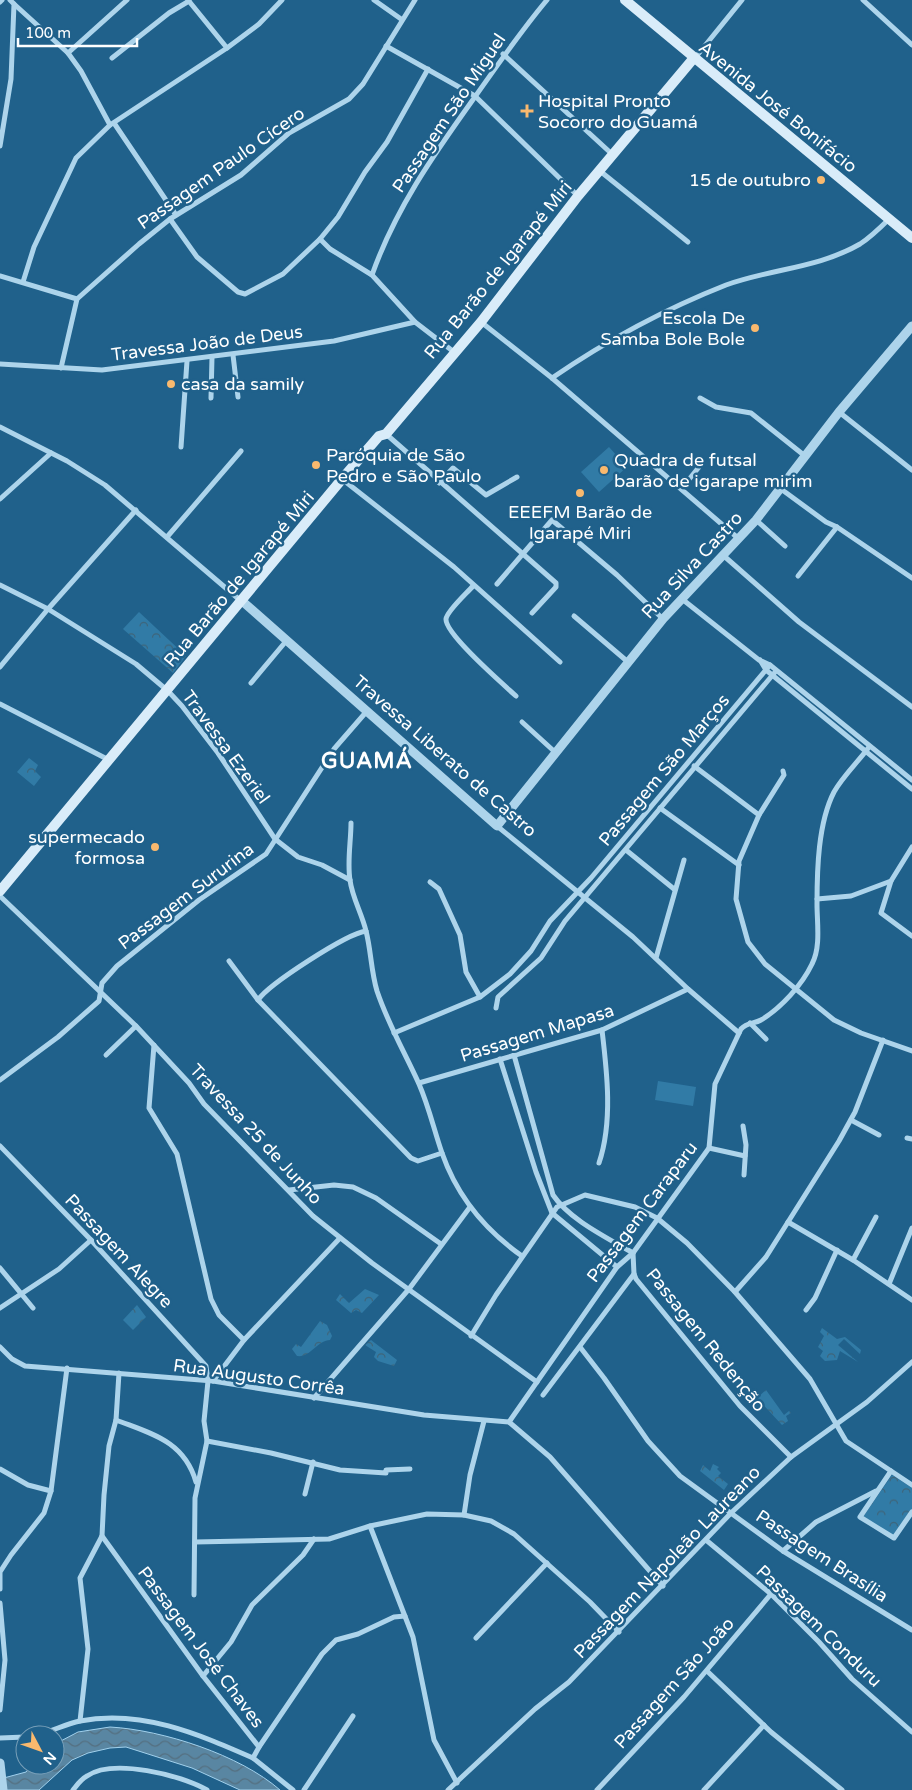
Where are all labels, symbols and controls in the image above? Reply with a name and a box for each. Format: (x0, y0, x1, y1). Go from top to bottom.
scale bar (18, 15, 136, 47)
text: 100 m (25, 24, 71, 42)
street label: Passagem São Miguel (387, 29, 511, 197)
street label: Avenida José Bonifácio (694, 36, 862, 178)
place label: Hospital Pronto Socorro do Guamá (538, 90, 698, 133)
street label: Passagem Paulo Cícero (133, 102, 309, 234)
marker: Hospital Pronto Socorro do Guamá (520, 104, 534, 118)
place label: 15 de outubro (689, 169, 811, 191)
marker: 15 de outubro (815, 174, 827, 186)
street label: Rua Barão de Igarapé Miri (419, 177, 577, 363)
place label: Escola De Samba Bole Bole (600, 307, 745, 350)
street label: Travessa João de Deus (110, 320, 304, 366)
marker: Escola De Samba Bole Bole (749, 322, 761, 334)
place label: casa da samily (181, 373, 305, 395)
marker: casa da samily (165, 378, 177, 390)
place label: Paróquia de São Pedro e São Paulo (326, 444, 481, 487)
place label: Quadra de futsal barão de igarape mirim (614, 449, 812, 492)
marker: Paróquia de São Pedro e São Paulo (310, 459, 322, 471)
marker: Quadra de futsal barão de igarape mirim (598, 464, 610, 476)
street label: Rua Barão de Igarapé Miri (159, 487, 319, 671)
marker: EEEFM Barão de Igarapé Miri (574, 487, 586, 499)
place label: EEEFM Barão de Igarapé Miri (508, 501, 652, 544)
street label: Rua Silva Castro (637, 507, 747, 623)
street label: Travessa Liberato de Castro (349, 670, 541, 842)
street label: Travessa Ezeriel (177, 686, 275, 808)
street label: Passagem São Marços (594, 689, 734, 851)
district label: GUAMÁ (321, 746, 413, 774)
place label: supermecado formosa (28, 826, 145, 869)
street label: Passagem Sururina (114, 838, 258, 954)
marker: supermecado formosa (149, 841, 161, 853)
street label: Passagem Mapasa (457, 999, 617, 1067)
street label: Travessa 25 de Junho (185, 1059, 327, 1209)
street label: Passagem Caraparu (582, 1137, 702, 1287)
street label: Passagem Alegre (60, 1189, 178, 1313)
street label: Passagem Redenção (641, 1264, 771, 1416)
street label: Rua Augusto Corrêa (172, 1354, 346, 1400)
street label: Passagem Napoleão Laureano (569, 1461, 765, 1663)
street label: Passagem Brasília (752, 1505, 892, 1607)
street label: Passagem Conduru (752, 1560, 886, 1692)
street label: Passagem José Chaves (133, 1562, 269, 1732)
street label: Passagem São João (609, 1613, 739, 1753)
north arrow (15, 1725, 65, 1775)
text: N (39, 1748, 60, 1768)

